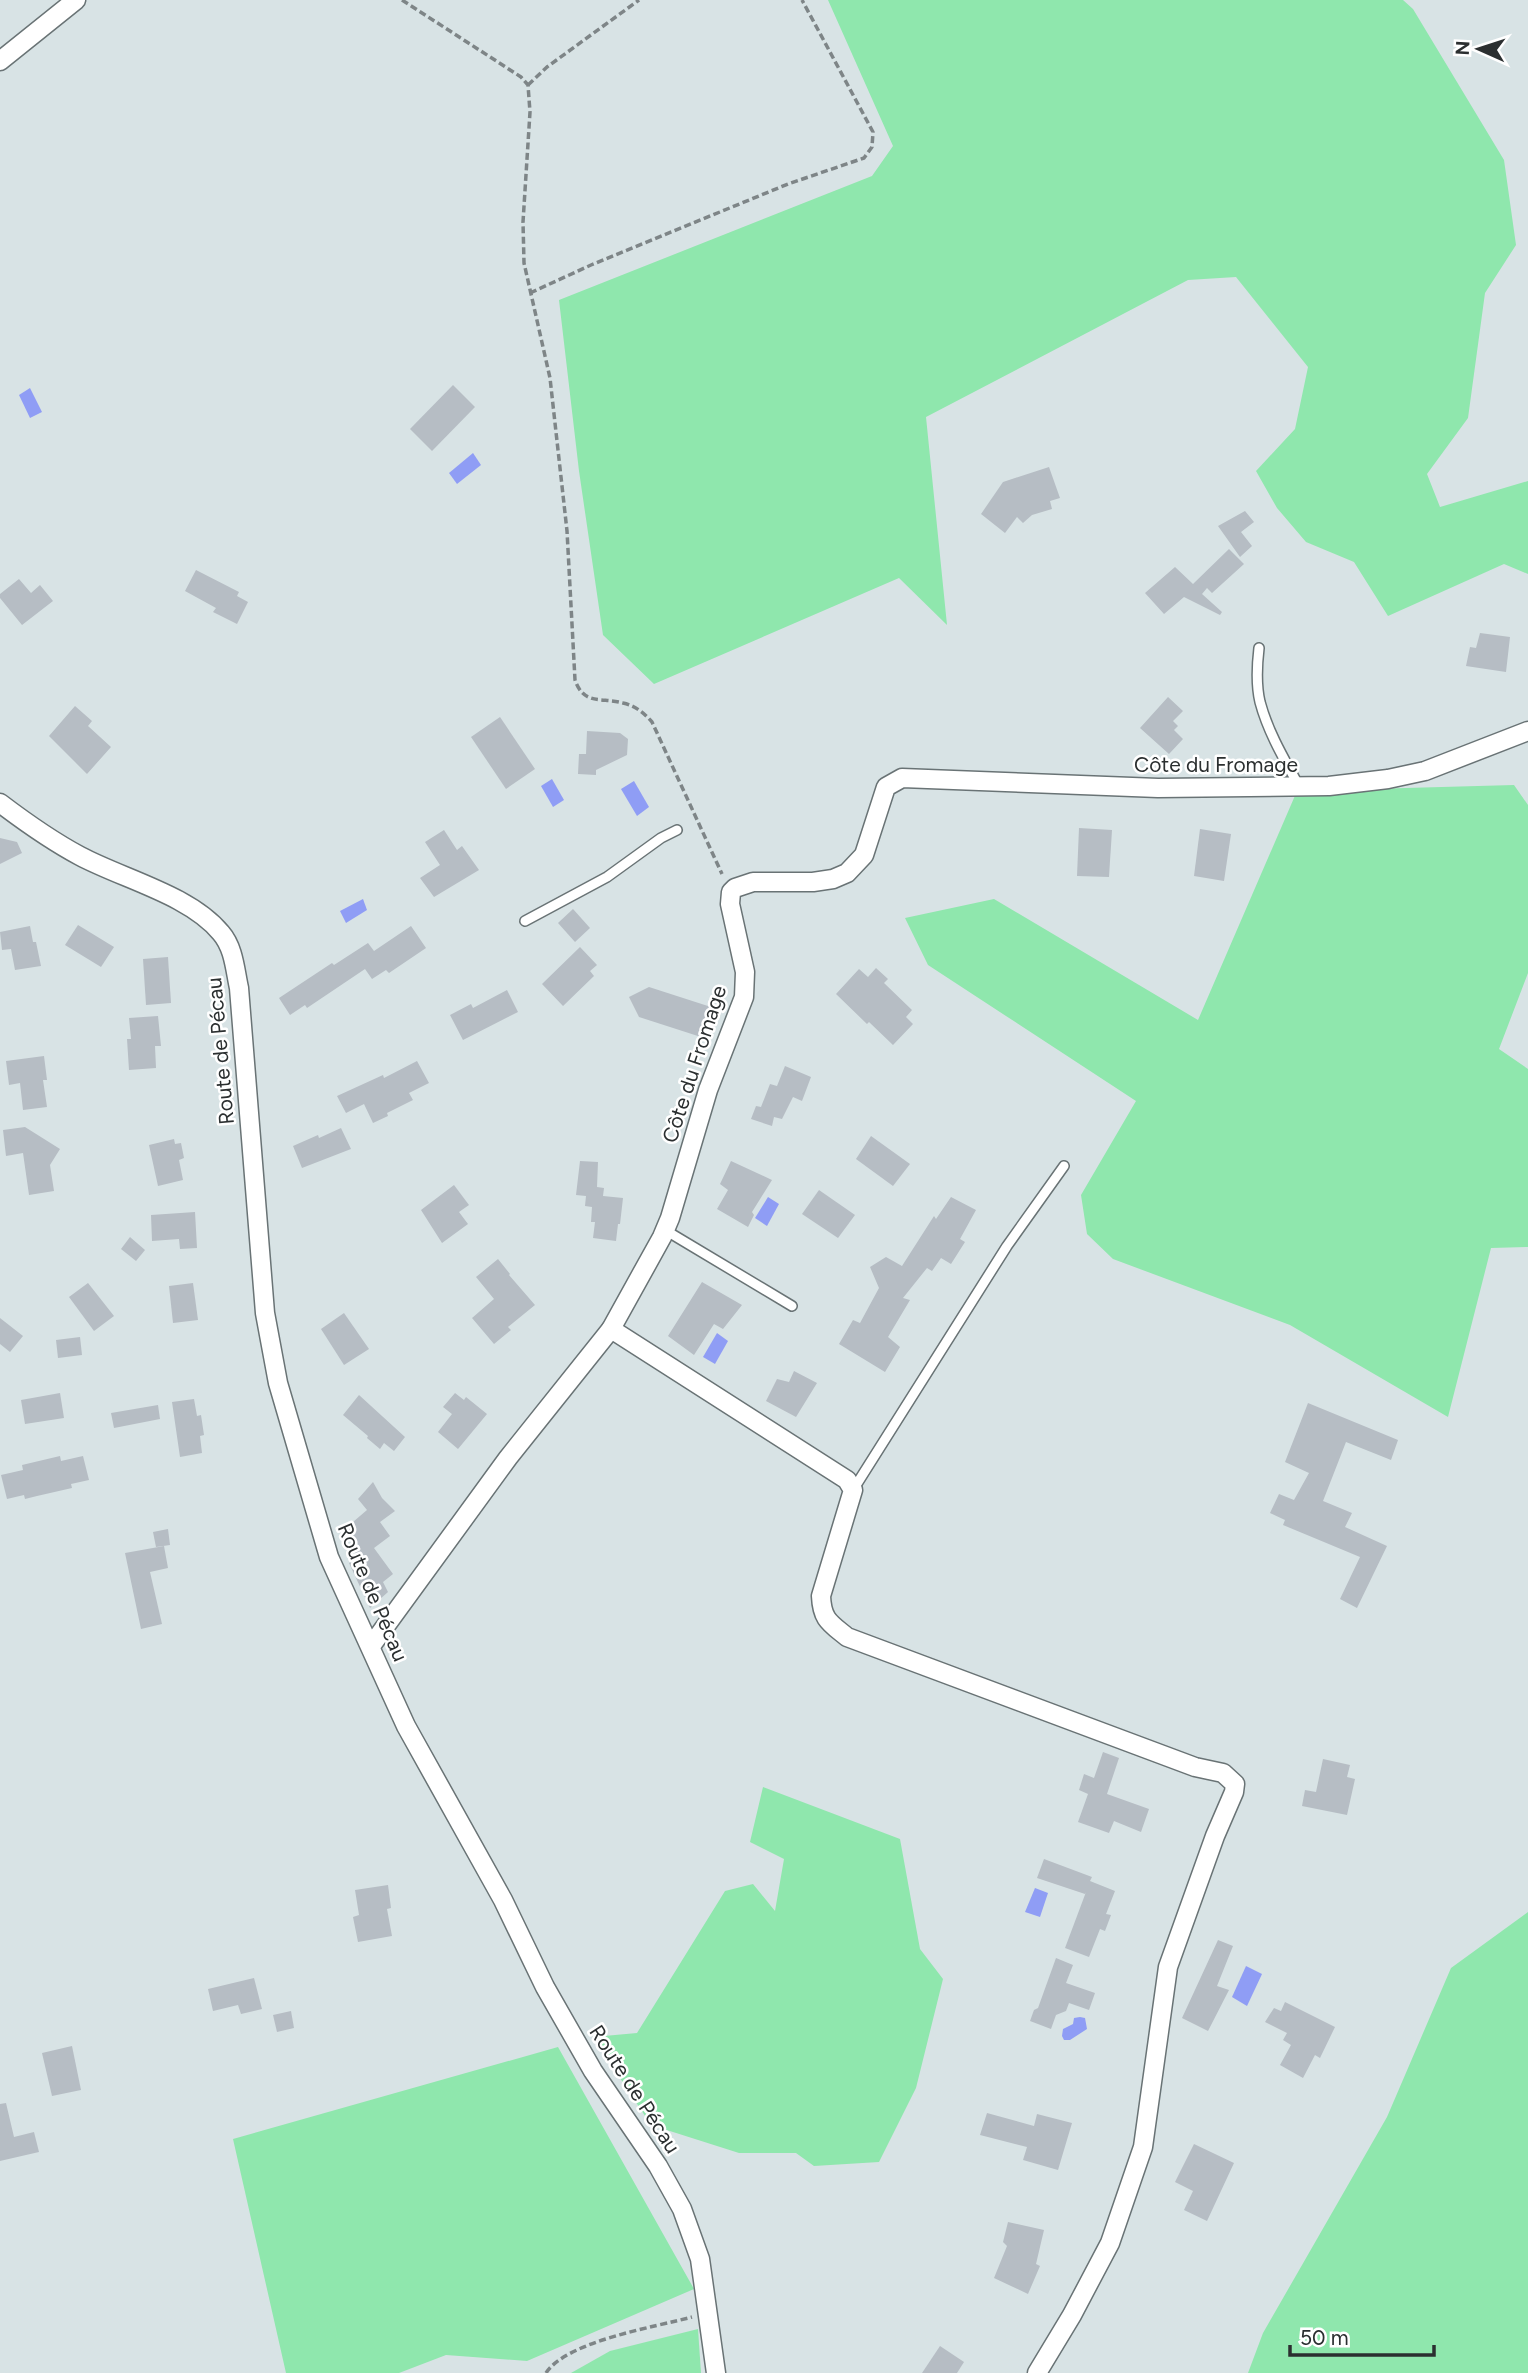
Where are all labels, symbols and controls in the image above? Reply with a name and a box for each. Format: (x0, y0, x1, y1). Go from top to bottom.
north arrow (1444, 14, 1514, 84)
text: N (1451, 40, 1474, 56)
street label: Côte du Fromage (1134, 752, 1298, 777)
street label: Route de Pécau (201, 976, 239, 1126)
street label: Côte du Fromage (657, 982, 731, 1146)
street label: Route de Pécau (333, 1519, 413, 1665)
street label: Route de Pécau (584, 2020, 686, 2158)
scale bar (1290, 2314, 1434, 2358)
text: 50 m (1300, 2325, 1349, 2350)

